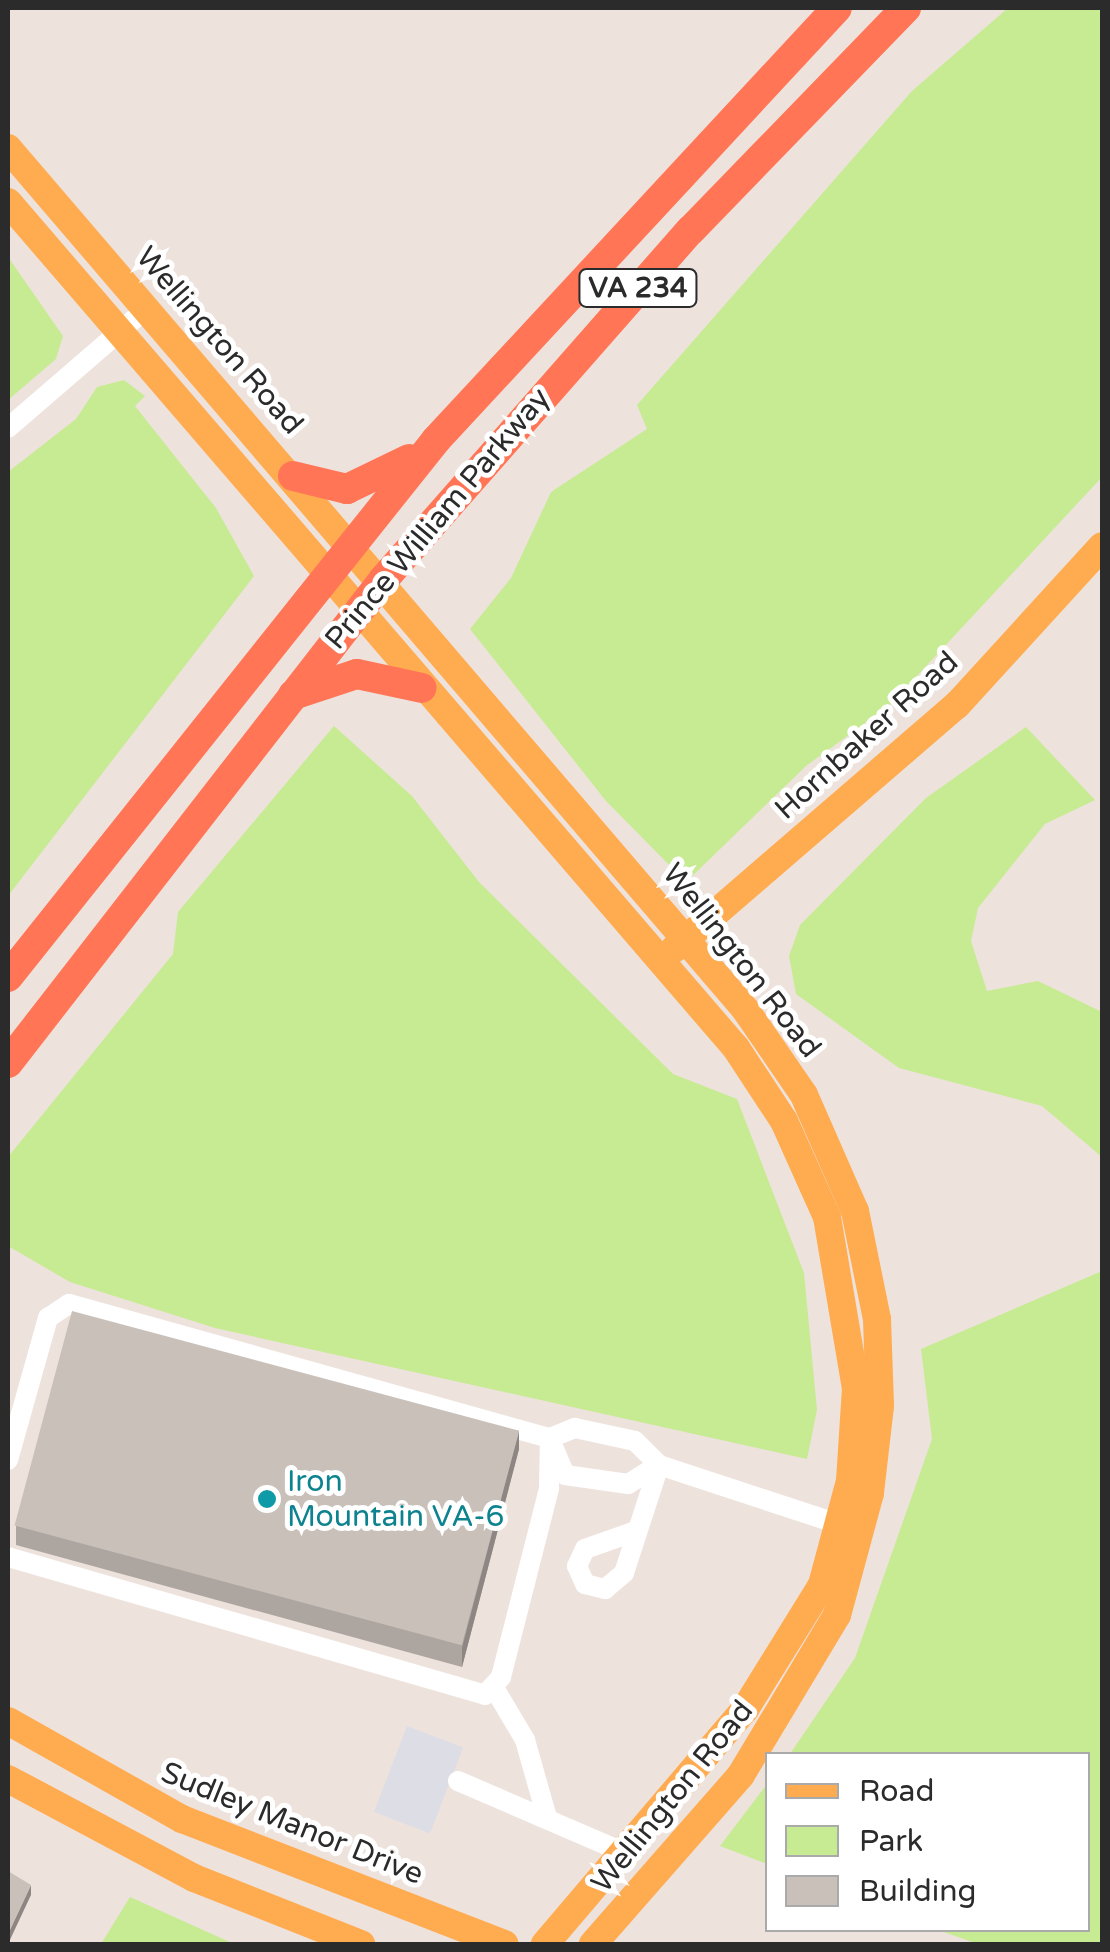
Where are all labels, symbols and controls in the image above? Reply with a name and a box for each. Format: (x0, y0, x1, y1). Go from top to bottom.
street label: Wellington Road (128, 240, 310, 442)
road number: VA 234 (578, 265, 698, 311)
street label: Prince William Parkway (318, 381, 558, 657)
street label: Hornbaker Road (768, 644, 966, 828)
street label: Wellington Road (654, 857, 828, 1065)
place label: Iron Mountain VA-6 (287, 1464, 504, 1534)
marker: Iron Mountain VA-6 (256, 1488, 278, 1510)
street label: Wellington Road (585, 1694, 761, 1900)
legend (765, 1752, 1090, 1932)
street label: Sudley Manor Drive (156, 1755, 428, 1893)
text: Road (859, 1773, 934, 1810)
text: Park (859, 1823, 923, 1860)
text: Building (859, 1873, 976, 1910)

